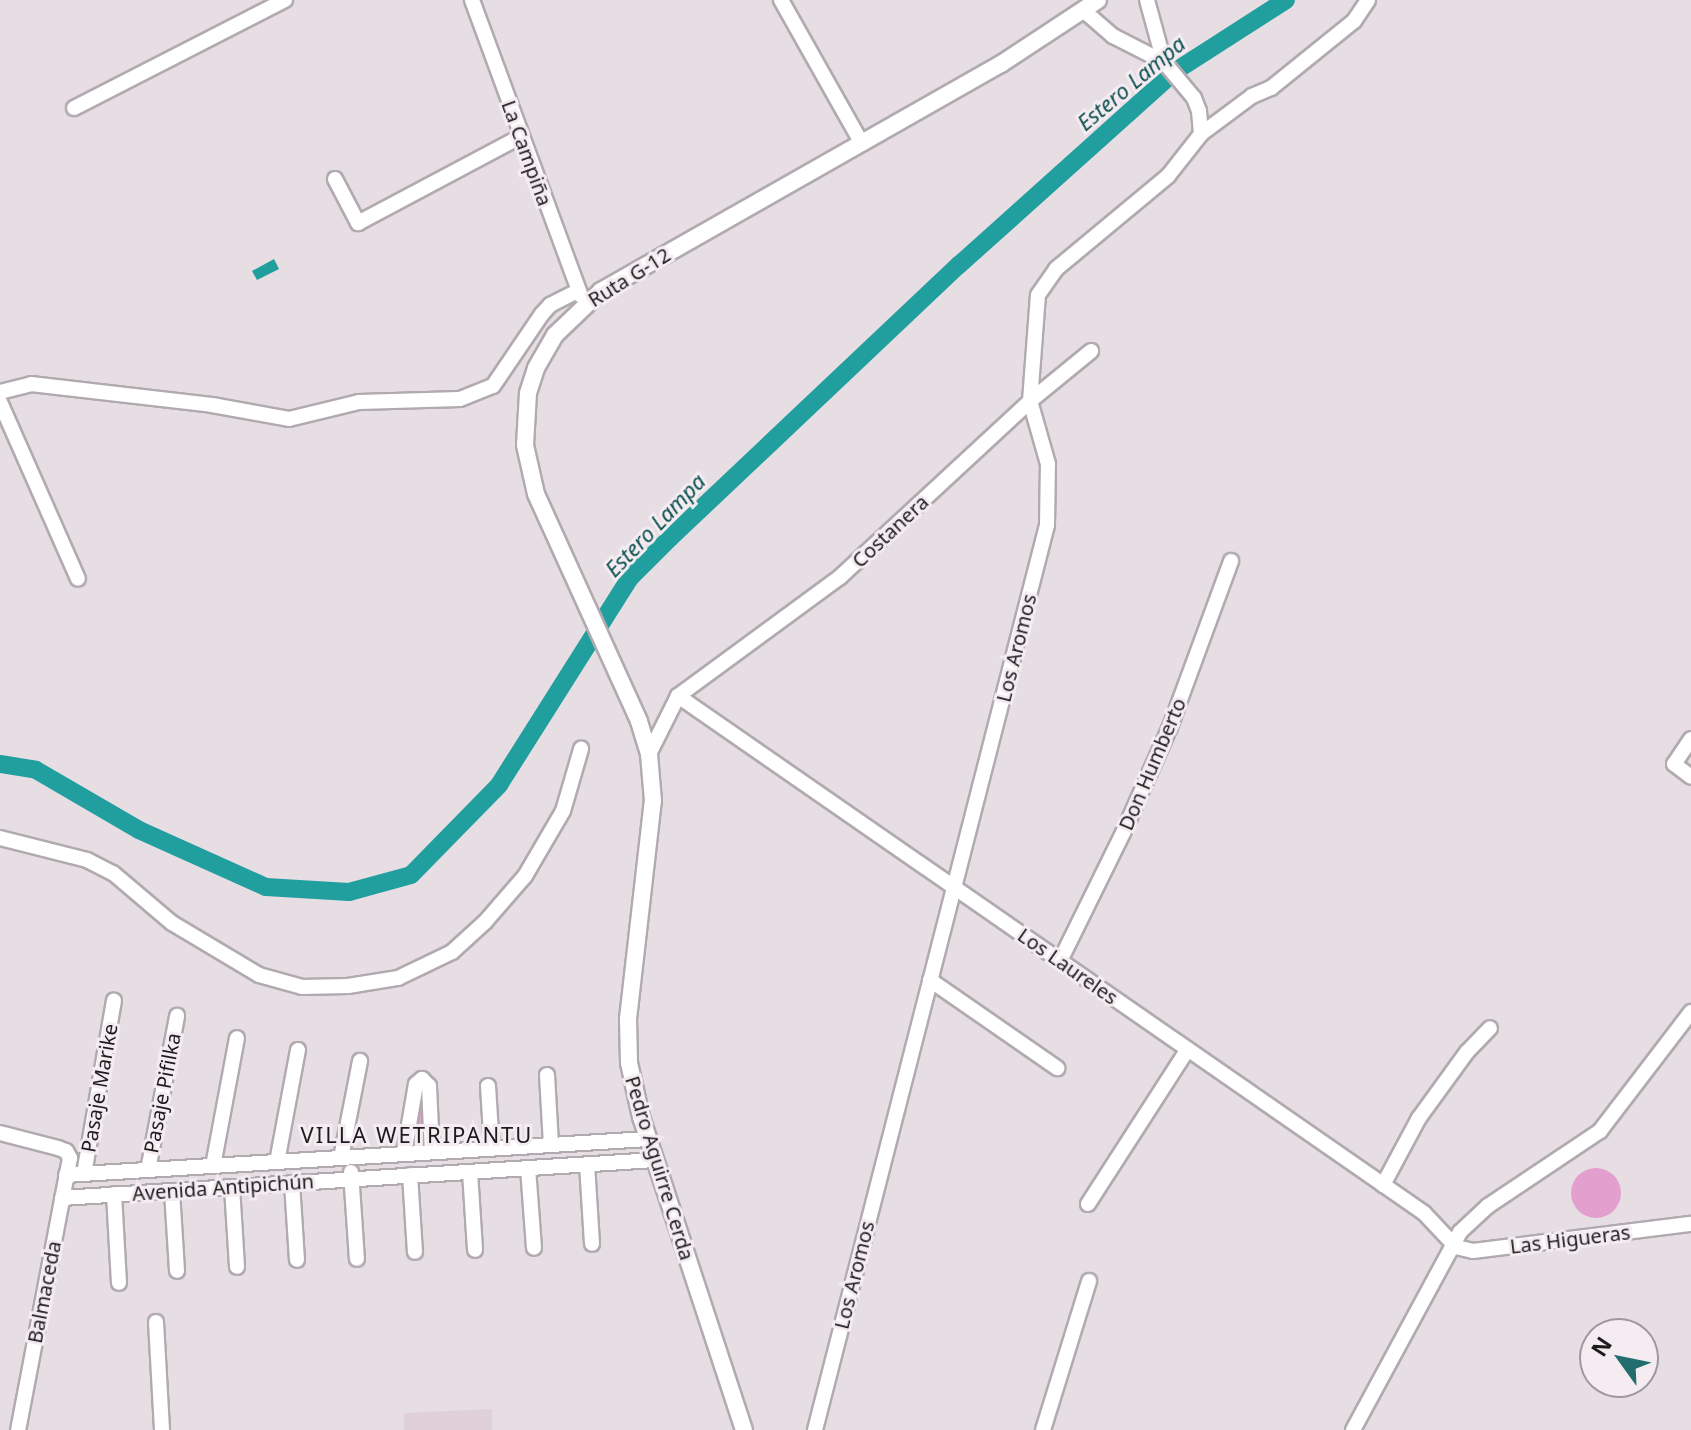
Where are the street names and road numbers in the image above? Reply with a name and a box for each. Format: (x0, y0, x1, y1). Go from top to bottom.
street label: La Campiña (497, 97, 557, 209)
street label: Ruta G-12 (583, 242, 675, 312)
street label: Costanera (847, 490, 933, 572)
street label: Los Aromos (991, 591, 1041, 705)
street label: Don Humberto (1113, 694, 1191, 834)
street label: Los Laureles (1013, 923, 1123, 1009)
street label: Pasaje Marike (76, 1022, 122, 1154)
street label: Pasaje Pifilka (139, 1031, 185, 1155)
street label: Pedro Aguirre Cerda (621, 1073, 699, 1263)
street label: Avenida Antipichún (131, 1169, 315, 1205)
street label: Los Aromos (829, 1218, 879, 1332)
street label: Las Higueras (1508, 1220, 1632, 1258)
street label: Balmaceda (22, 1239, 66, 1345)

